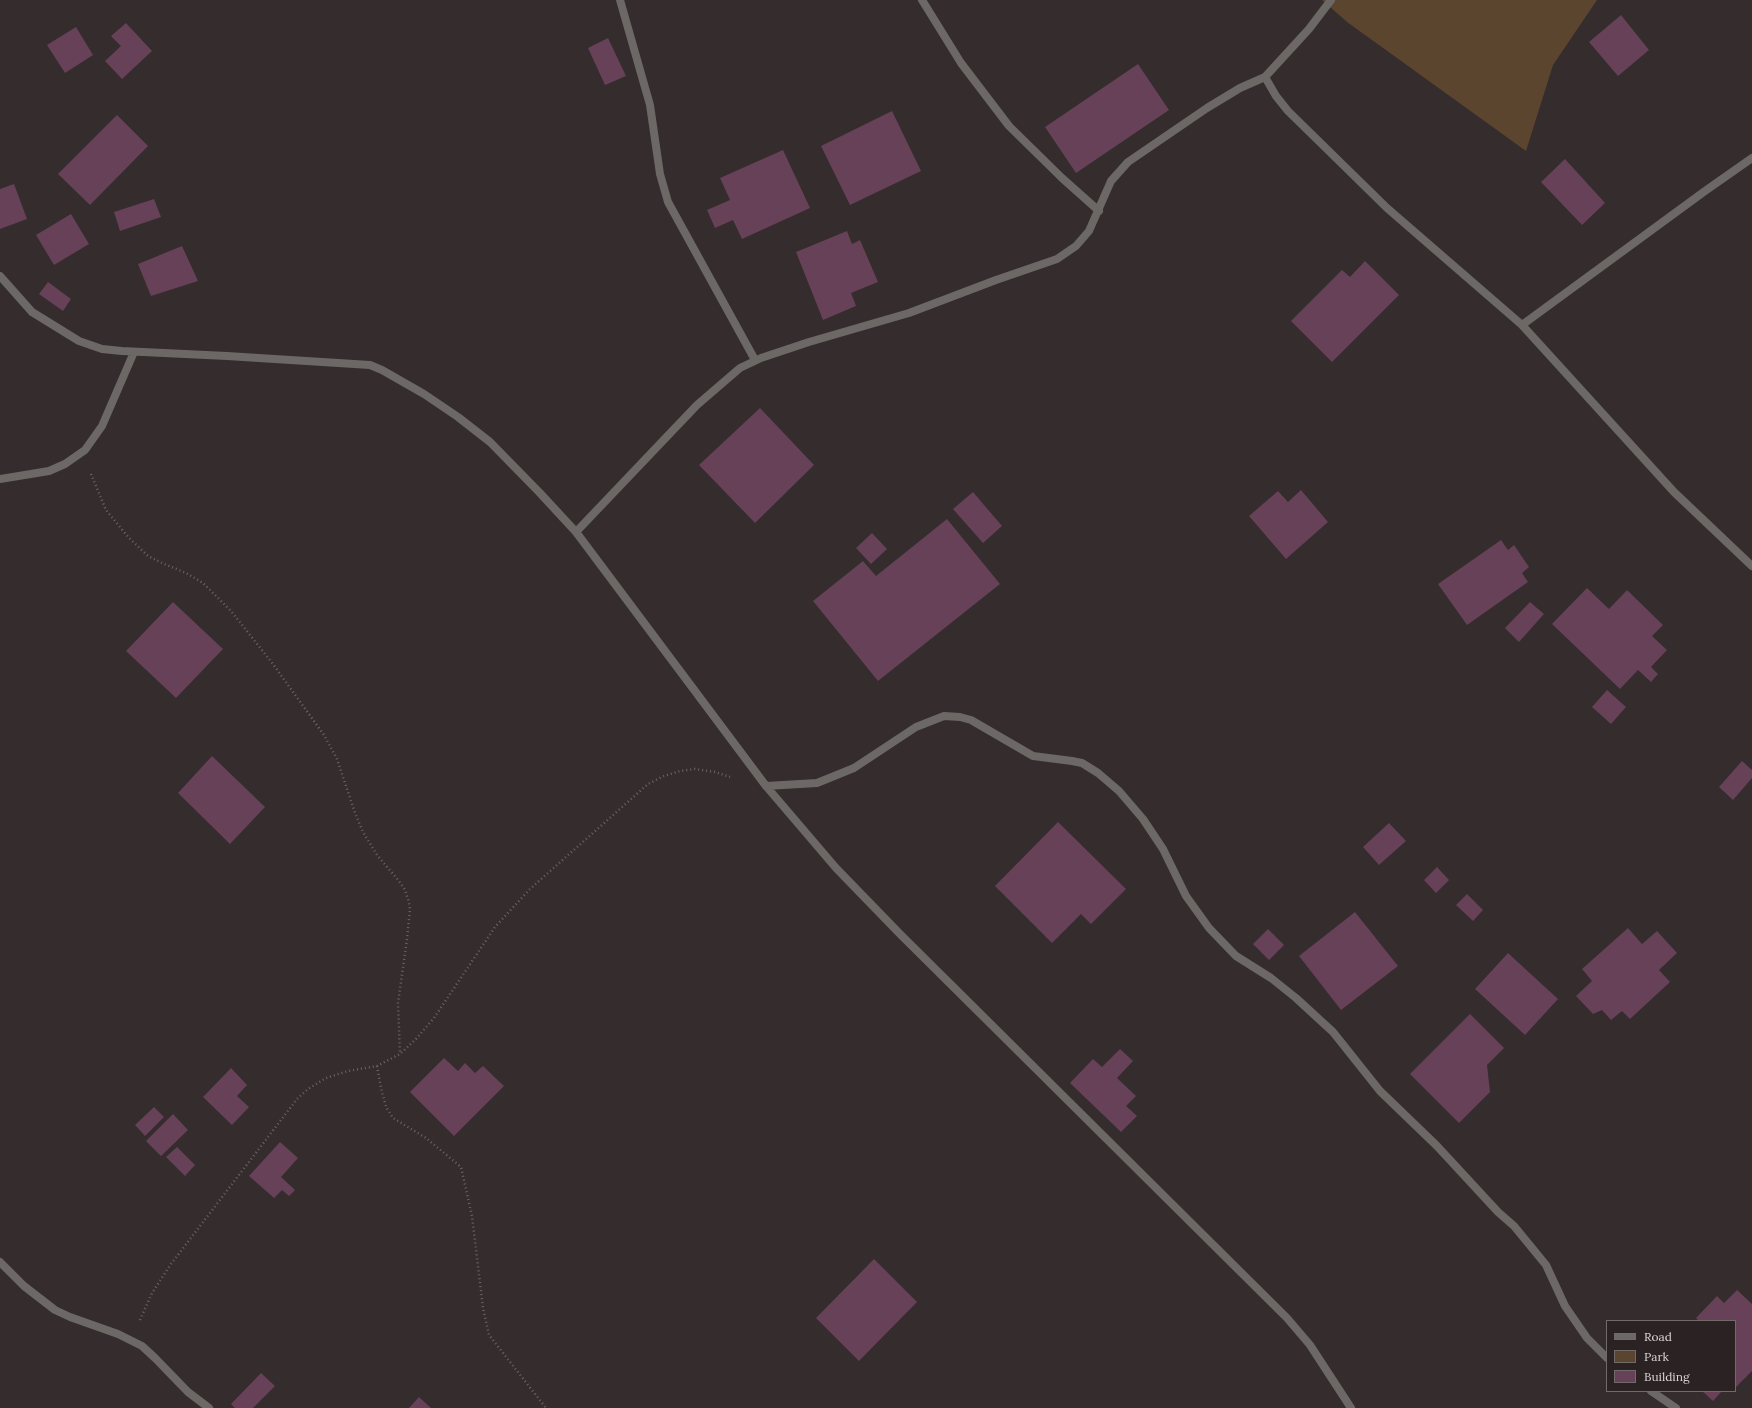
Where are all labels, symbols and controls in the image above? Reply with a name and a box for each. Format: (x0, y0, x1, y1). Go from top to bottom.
legend (1606, 1320, 1736, 1392)
text: Road (1644, 1329, 1672, 1344)
text: Park (1644, 1349, 1669, 1364)
text: Building (1644, 1369, 1690, 1384)

